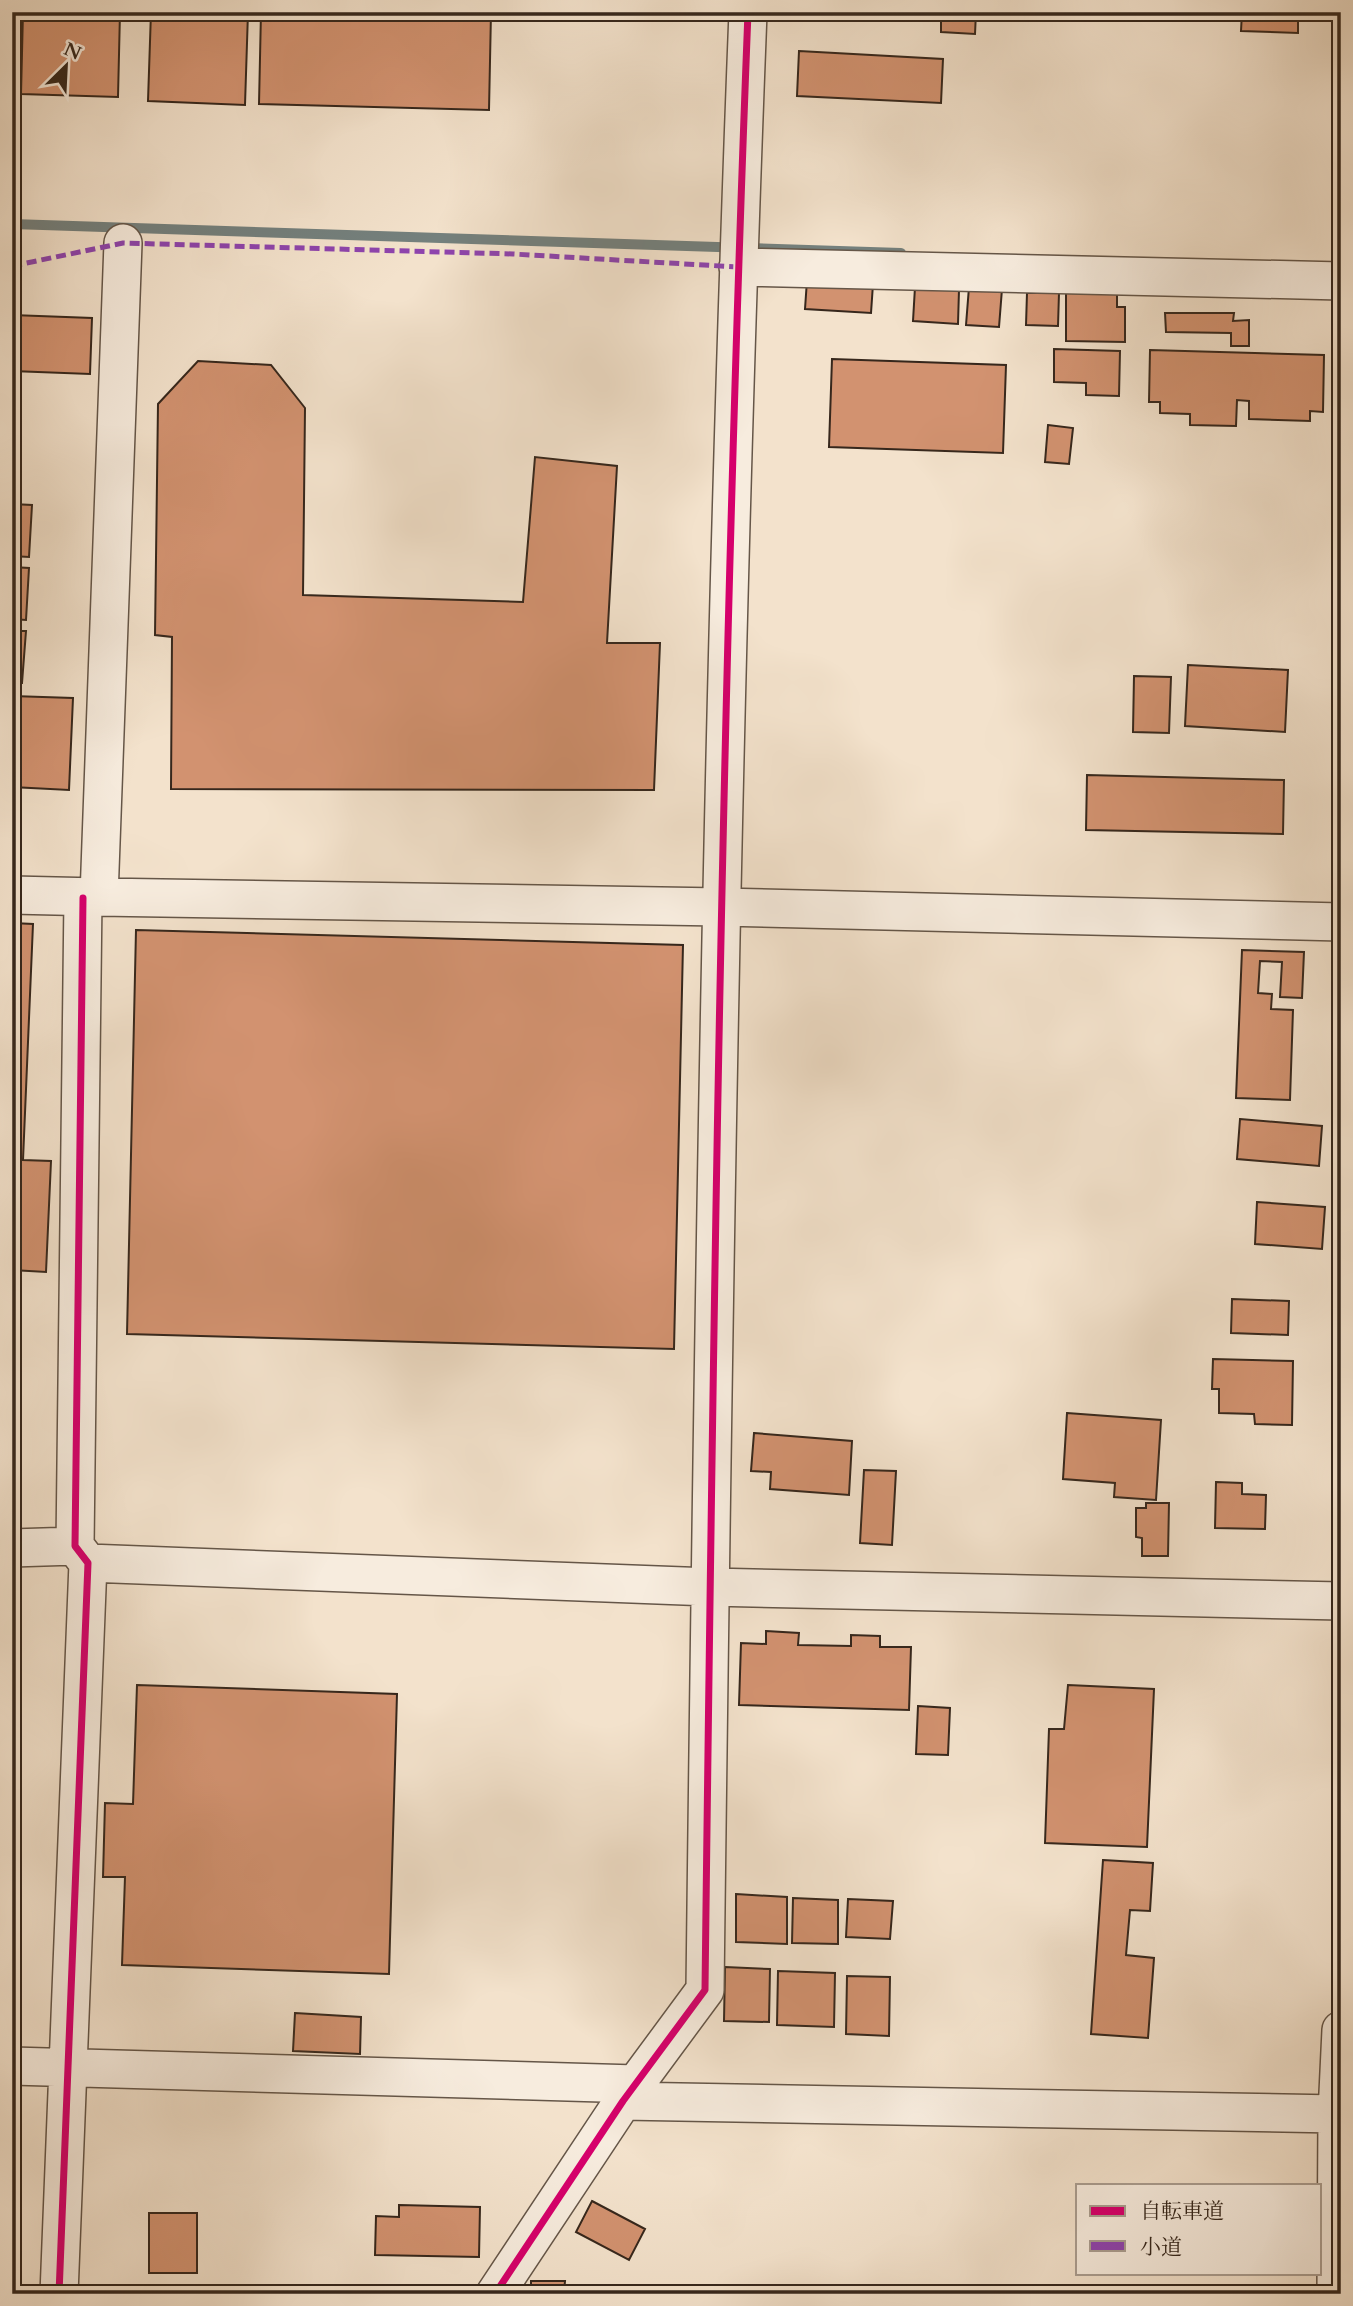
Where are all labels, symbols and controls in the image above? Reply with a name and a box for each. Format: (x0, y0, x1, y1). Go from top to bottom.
north arrow (32, 32, 102, 102)
text: N (60, 36, 86, 67)
legend (1076, 2184, 1322, 2274)
text: 自転車道 (1140, 2197, 1224, 2226)
text: 小道 (1140, 2233, 1182, 2262)

